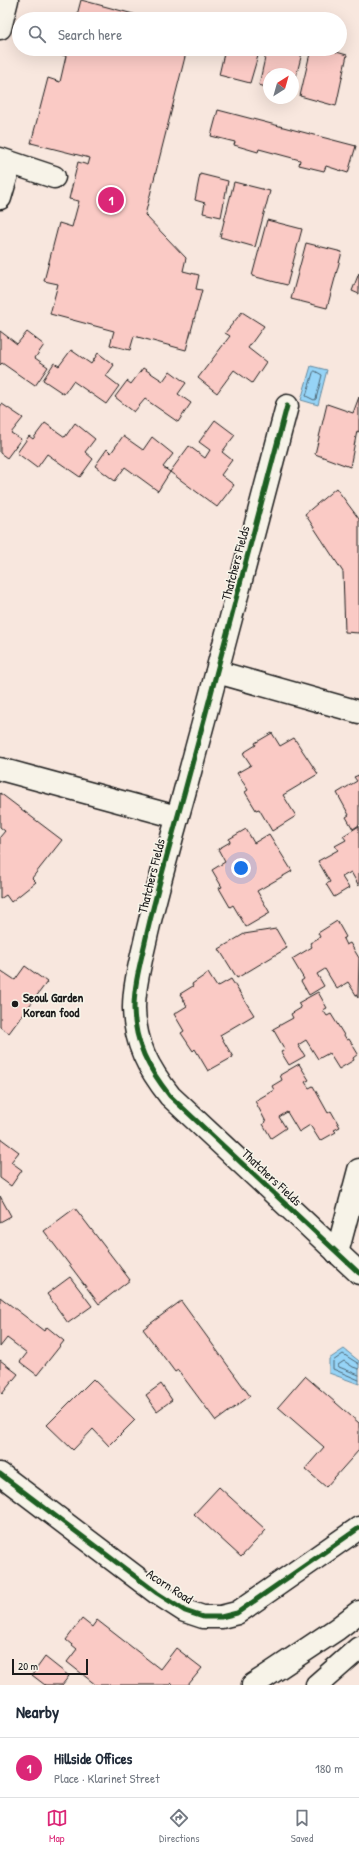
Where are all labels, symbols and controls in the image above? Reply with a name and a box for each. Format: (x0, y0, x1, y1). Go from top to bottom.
search box (12, 12, 347, 56)
icon: search (26, 23, 48, 45)
text: Search here (58, 24, 122, 45)
north arrow (263, 68, 299, 104)
pin: 1 (98, 185, 124, 215)
street label: Thatchers Fields (216, 524, 254, 602)
street label: Thatchers Fields (133, 837, 169, 915)
your location (231, 858, 251, 878)
place label: Seoul Garden Korean food (23, 988, 84, 1021)
marker: Seoul Garden Korean food (10, 999, 20, 1009)
street label: Thatchers Fields (238, 1144, 306, 1210)
street label: Acorn Road (143, 1564, 197, 1608)
scale bar (12, 1657, 88, 1676)
text: 20 m (18, 1659, 38, 1673)
text: Nearby (16, 1700, 59, 1723)
text: Hillside Offices (54, 1748, 132, 1769)
text: 1 (27, 1759, 31, 1777)
text: 180 m (315, 1759, 343, 1777)
text: Place · Klarinet Street (54, 1769, 160, 1787)
tab: Map (46, 1807, 68, 1845)
tab: Directions (159, 1807, 200, 1845)
tab: Saved (291, 1807, 313, 1845)

